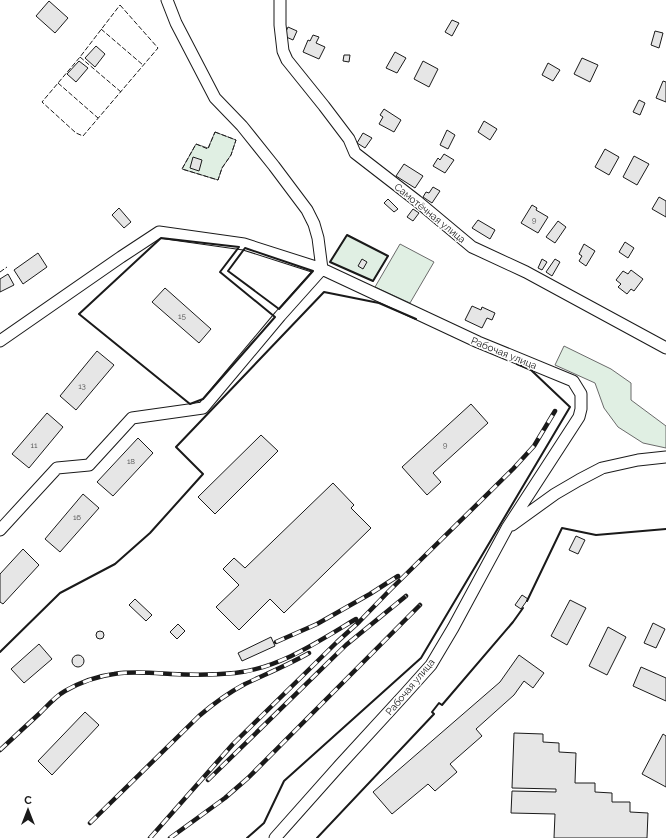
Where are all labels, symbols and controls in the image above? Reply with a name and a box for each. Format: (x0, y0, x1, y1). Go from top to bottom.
street label: Самотёчная улица (392, 181, 468, 245)
house number: 9 (532, 215, 537, 225)
house number: 15 (178, 311, 187, 321)
street label: Рабочая улица (469, 335, 539, 371)
house number: 13 (78, 381, 86, 391)
house number: 11 (31, 440, 38, 450)
house number: 9 (443, 440, 448, 450)
house number: 18 (127, 456, 135, 466)
house number: 16 (73, 512, 81, 522)
street label: Рабочая улица (383, 657, 437, 717)
north arrow (8, 790, 48, 830)
text: С (24, 794, 32, 807)

